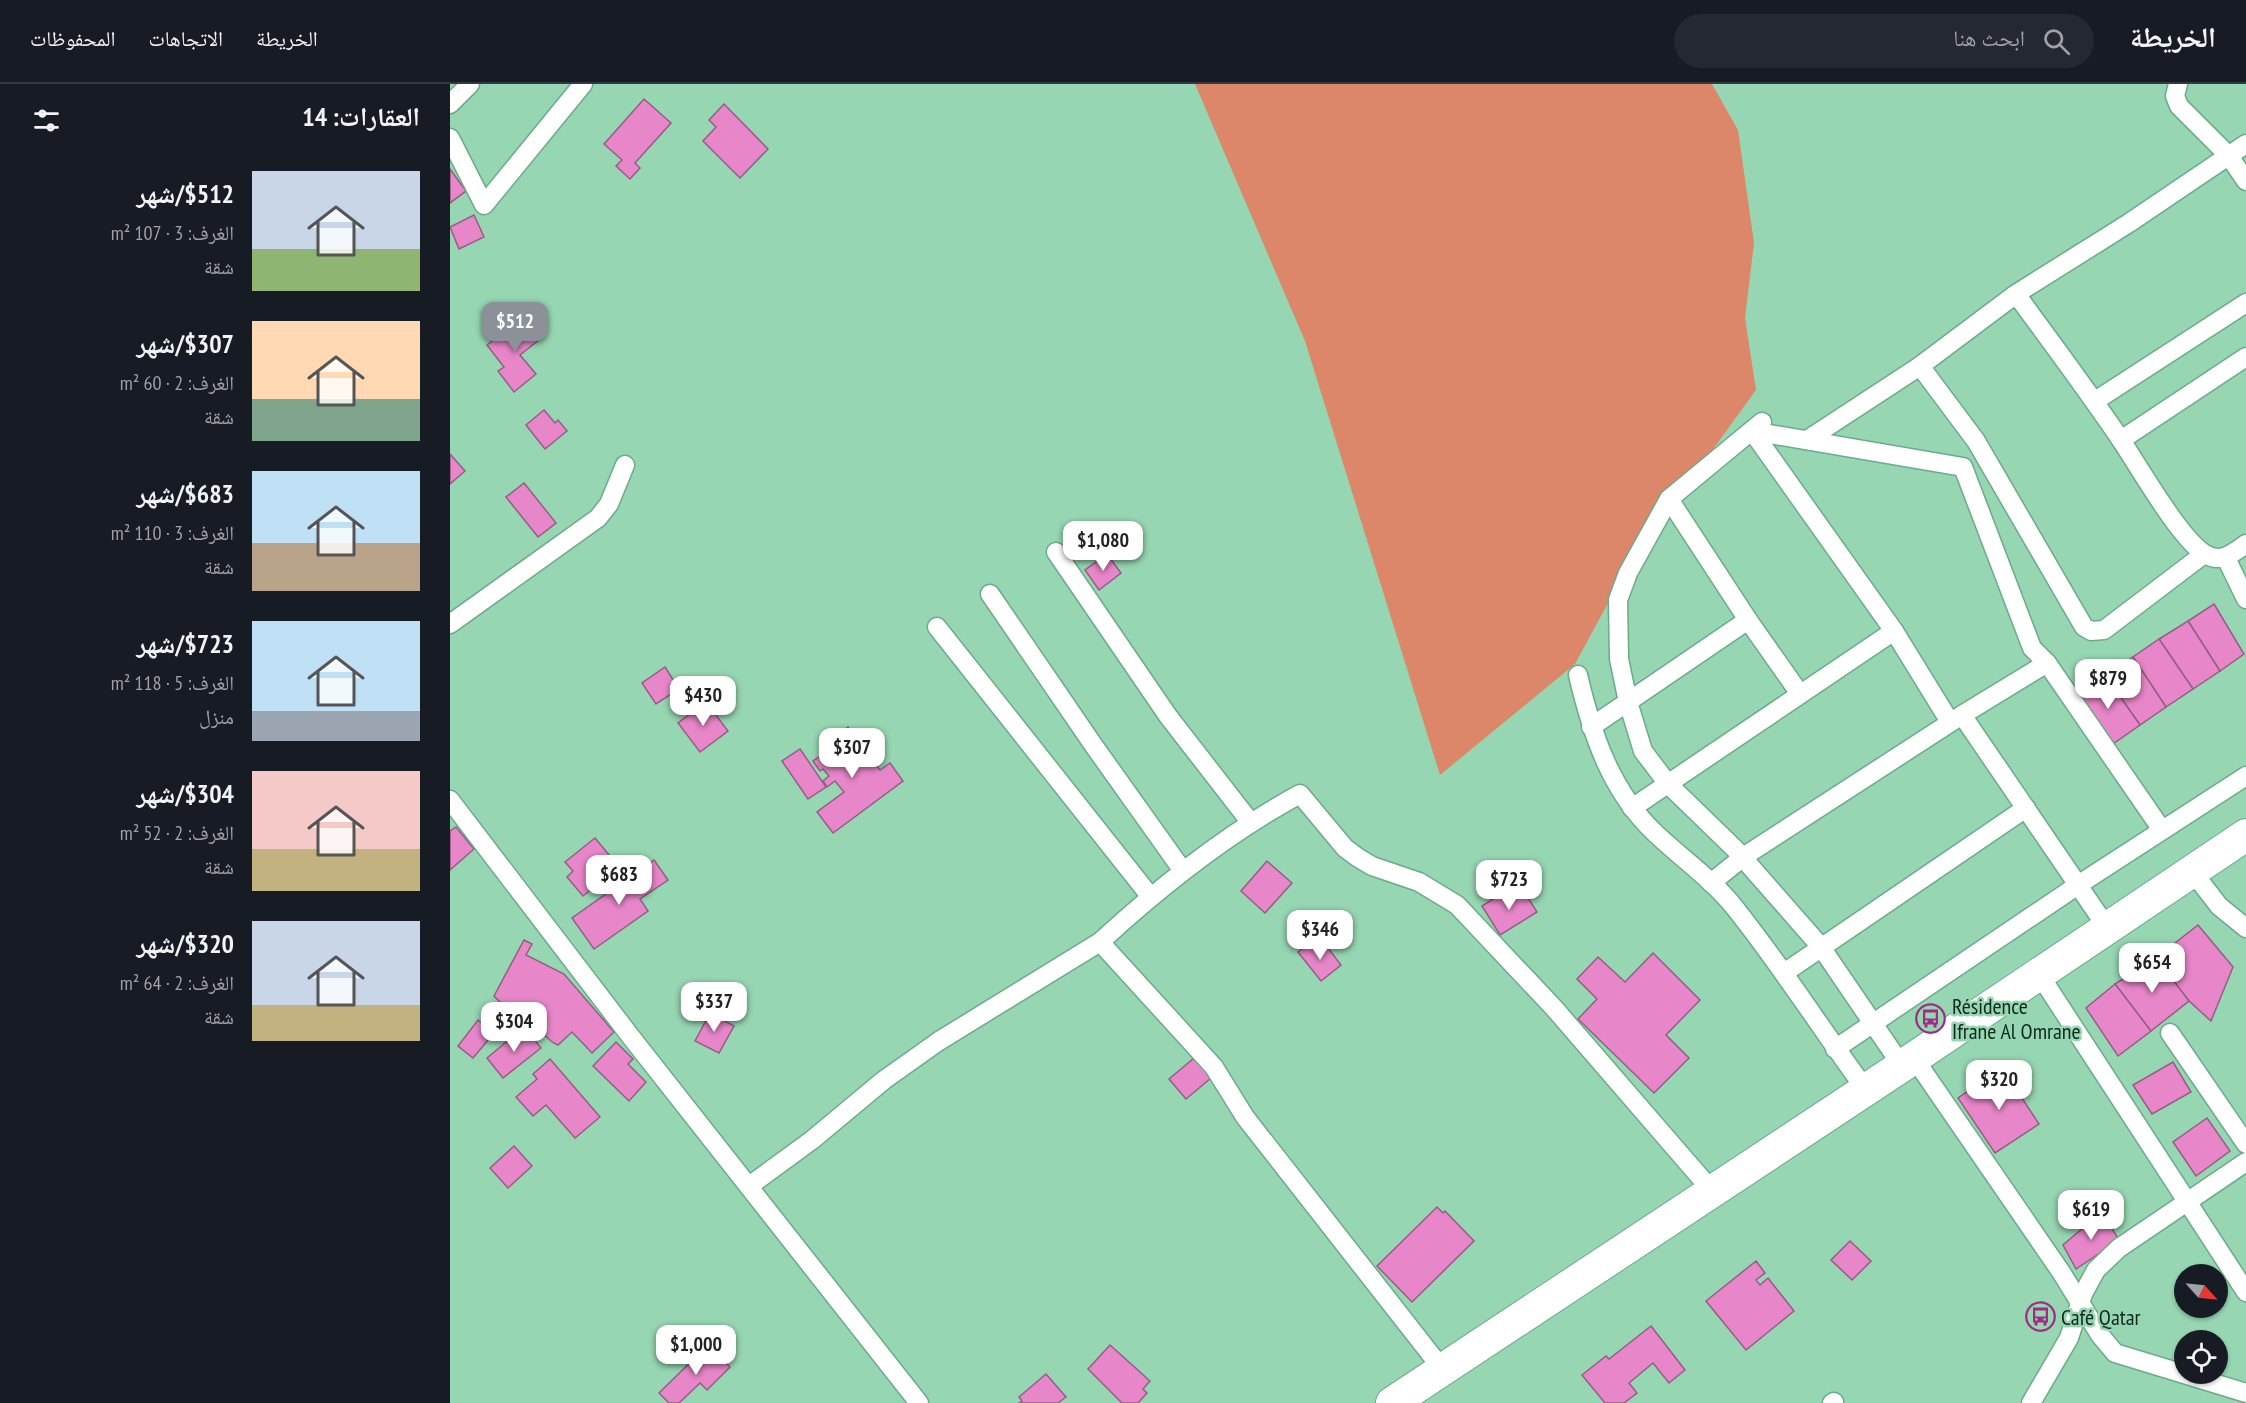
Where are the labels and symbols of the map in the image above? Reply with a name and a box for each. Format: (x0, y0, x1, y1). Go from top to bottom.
pin: $512 (479, 302, 551, 353)
pin: $1,080 (1054, 521, 1152, 572)
pin: $879 (2072, 659, 2144, 710)
pin: $430 (667, 676, 739, 727)
pin: $307 (816, 728, 888, 779)
pin: $683 (583, 855, 655, 906)
pin: $723 (1473, 860, 1545, 911)
pin: $346 (1284, 910, 1356, 961)
pin: $654 (2116, 943, 2188, 994)
pin: $337 (678, 982, 750, 1033)
place label: Résidence Ifrane Al Omrane (1952, 992, 2081, 1045)
pin: $304 (478, 1002, 550, 1053)
bus stop icon: Résidence Ifrane Al Omrane (1915, 1003, 1947, 1035)
pin: $320 (1963, 1060, 2035, 1111)
pin: $619 (2055, 1190, 2127, 1241)
north arrow (2174, 1264, 2228, 1318)
bus stop icon: Café Qatar (2024, 1301, 2056, 1333)
place label: Café Qatar (2061, 1303, 2141, 1331)
pin: $1,000 (647, 1325, 745, 1376)

